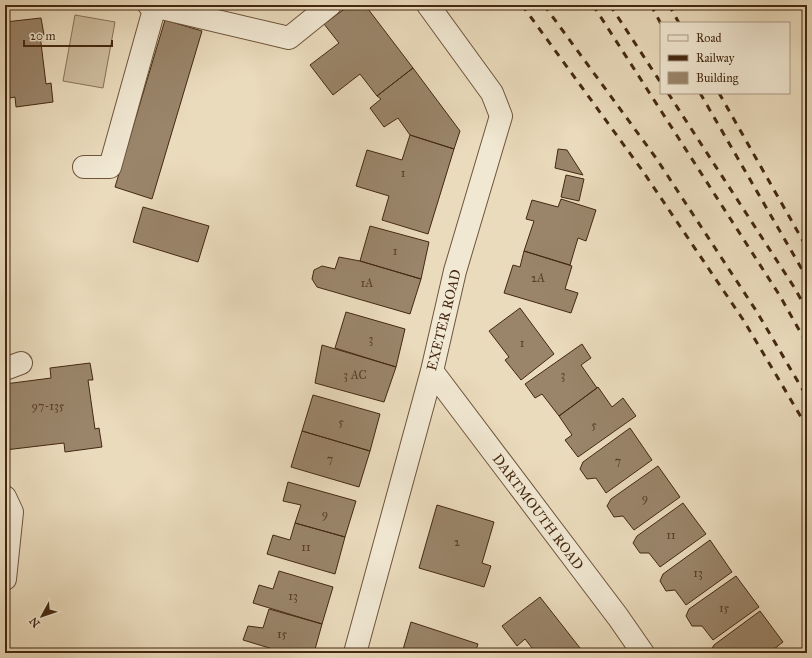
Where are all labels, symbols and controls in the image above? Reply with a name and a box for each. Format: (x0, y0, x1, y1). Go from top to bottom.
scale bar (24, 22, 112, 48)
legend (660, 22, 790, 94)
text: 20 m (30, 29, 56, 43)
text: Road (696, 31, 722, 45)
text: Railway (696, 51, 735, 65)
text: Building (696, 71, 739, 86)
house number: 1 (401, 166, 406, 180)
house number: 1 (393, 244, 398, 258)
street label: EXETER ROAD (423, 268, 465, 372)
house number: 2A (531, 271, 545, 285)
house number: 1A (361, 276, 373, 290)
house number: 3 (369, 332, 374, 346)
house number: 1 (520, 336, 525, 350)
house number: 3 AC (343, 368, 367, 382)
house number: 3 (561, 368, 566, 382)
house number: 97-135 (32, 399, 65, 413)
house number: 5 (338, 415, 344, 429)
house number: 5 (591, 418, 597, 432)
street label: DARTMOUTH ROAD (489, 451, 587, 573)
house number: 7 (327, 452, 333, 466)
house number: 7 (615, 454, 621, 468)
house number: 9 (642, 491, 648, 505)
house number: 9 (322, 507, 328, 521)
house number: 11 (666, 528, 676, 542)
house number: 2 (454, 535, 460, 549)
house number: 11 (301, 540, 311, 554)
house number: 13 (693, 566, 703, 580)
house number: 13 (288, 589, 298, 603)
north arrow (22, 596, 62, 636)
house number: 15 (719, 601, 730, 615)
text: N (26, 614, 43, 630)
house number: 15 (277, 627, 288, 641)

